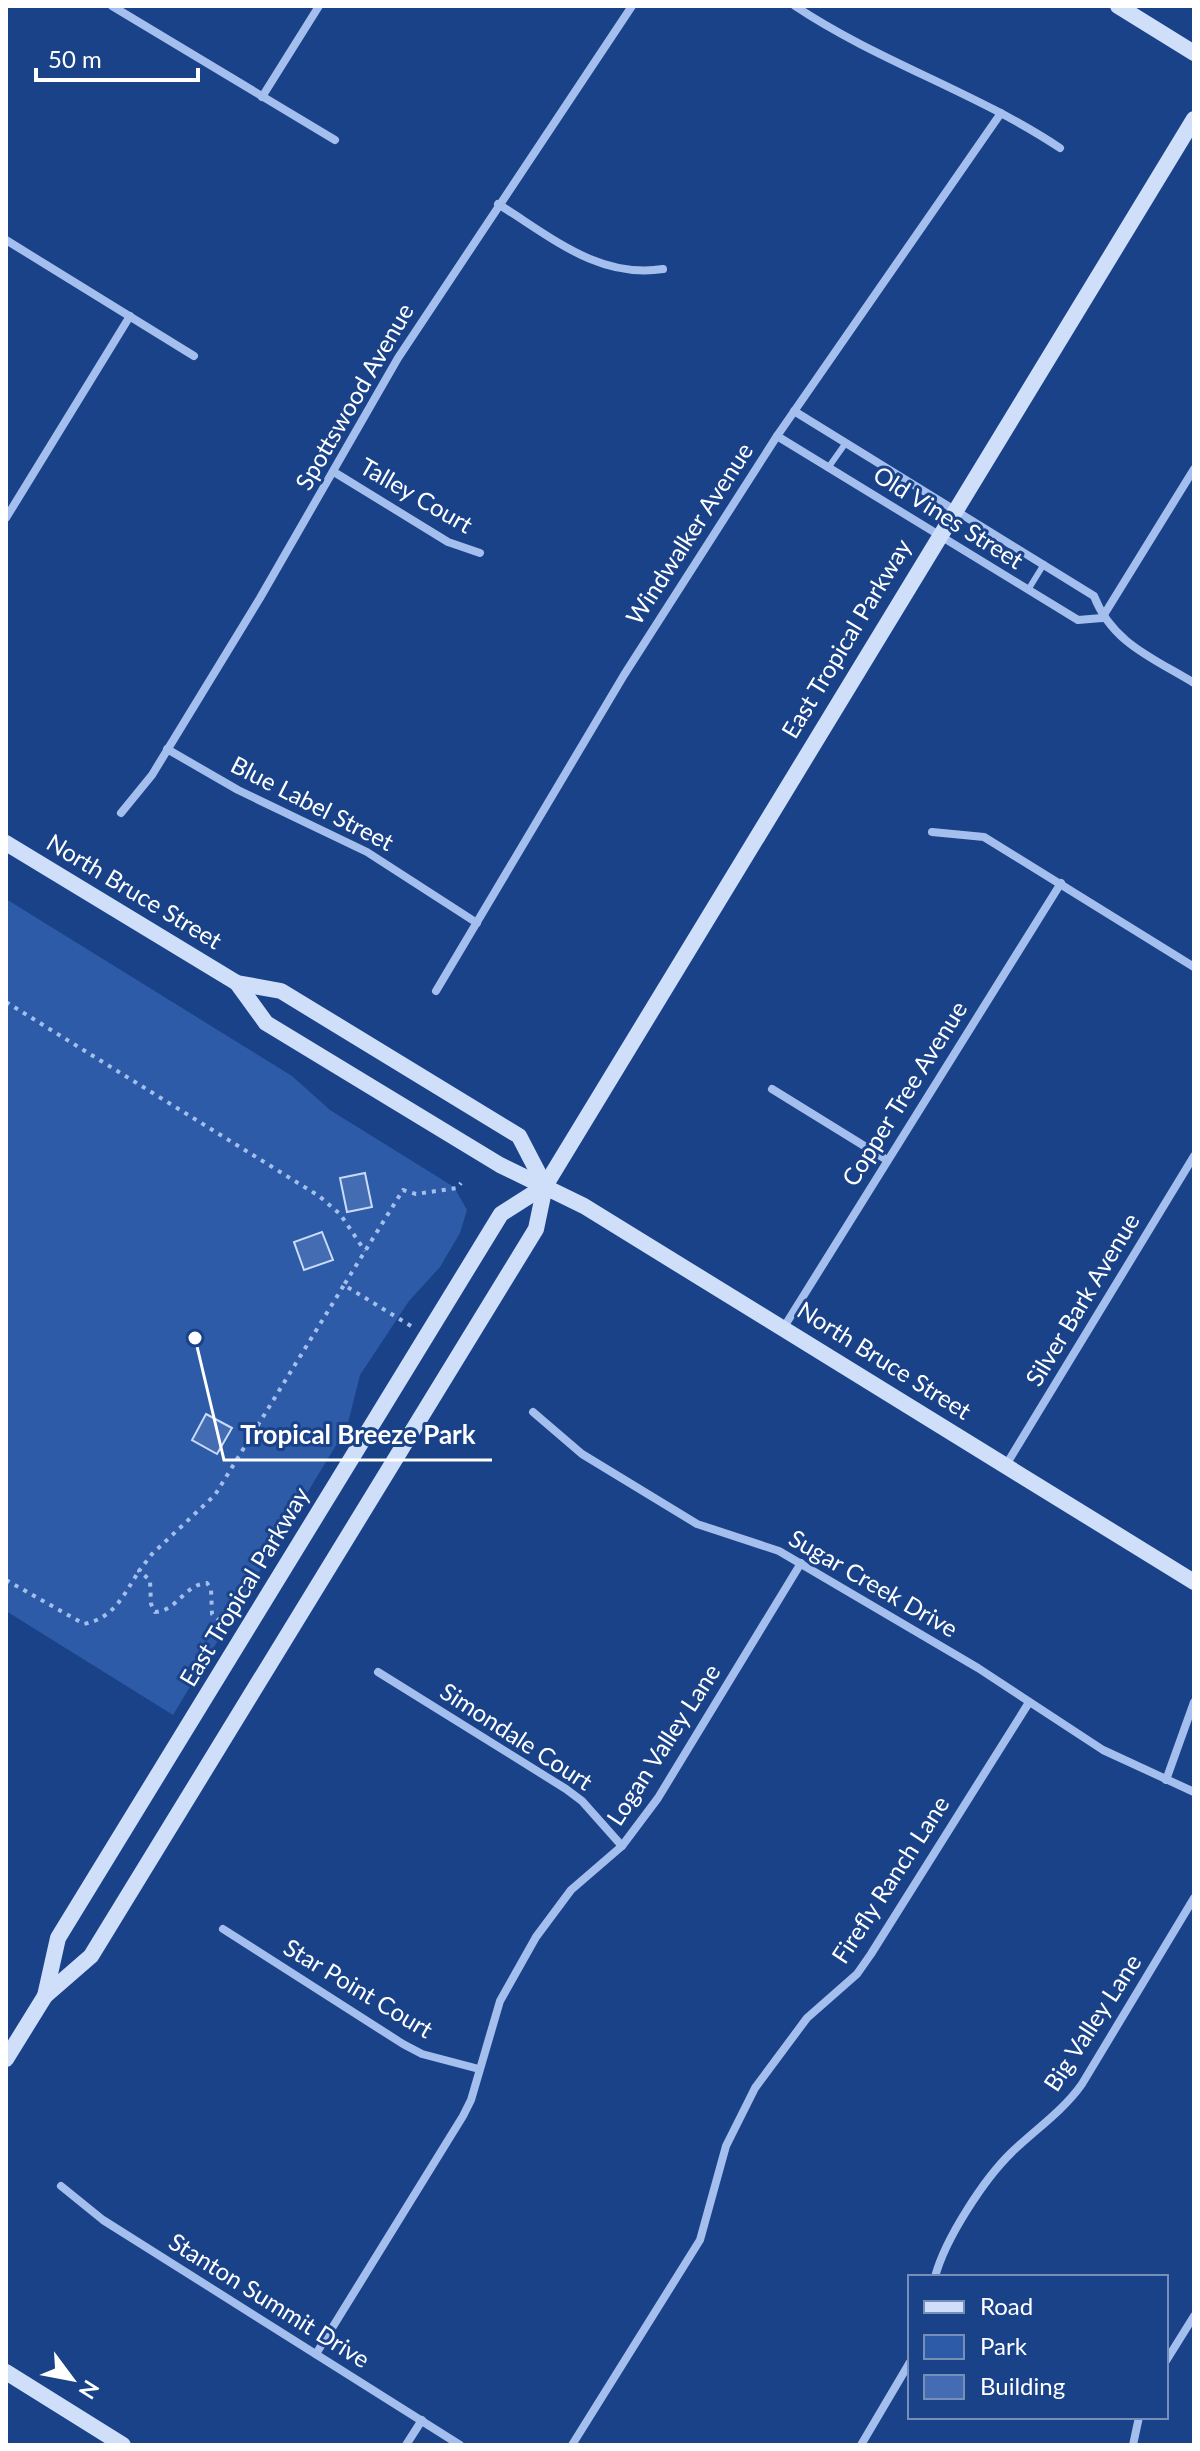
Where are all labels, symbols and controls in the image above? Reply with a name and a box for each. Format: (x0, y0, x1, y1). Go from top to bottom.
scale bar (36, 32, 198, 82)
text: 50 m (48, 44, 102, 73)
street label: Spottswood Avenue (289, 298, 419, 495)
street label: Windwalker Avenue (619, 437, 758, 630)
street label: Talley Court (355, 451, 479, 539)
street label: Old Vines Street (869, 459, 1029, 575)
street label: East Tropical Parkway (775, 533, 917, 743)
street label: Blue Label Street (227, 749, 399, 856)
street label: North Bruce Street (42, 827, 228, 955)
street label: Copper Tree Avenue (835, 995, 972, 1191)
street label: Silver Bark Avenue (1019, 1208, 1145, 1391)
street label: North Bruce Street (793, 1295, 977, 1425)
callout: Tropical Breeze Park (224, 1410, 492, 1460)
text: Tropical Breeze Park (240, 1418, 476, 1450)
street label: East Tropical Parkway (173, 1481, 315, 1691)
street label: Sugar Creek Drive (784, 1523, 963, 1643)
street label: Logan Valley Lane (600, 1658, 726, 1830)
street label: Simondale Court (435, 1676, 599, 1796)
street label: Firefly Ranch Lane (825, 1790, 955, 1968)
street label: Star Point Court (279, 1932, 439, 2044)
street label: Big Valley Lane (1037, 1948, 1147, 2096)
street label: Stanton Summit Drive (164, 2226, 376, 2373)
legend (908, 2275, 1168, 2419)
text: Road (980, 2291, 1033, 2320)
text: Park (980, 2331, 1028, 2360)
north arrow (32, 2339, 112, 2419)
text: Building (980, 2371, 1065, 2400)
text: N (73, 2376, 105, 2404)

